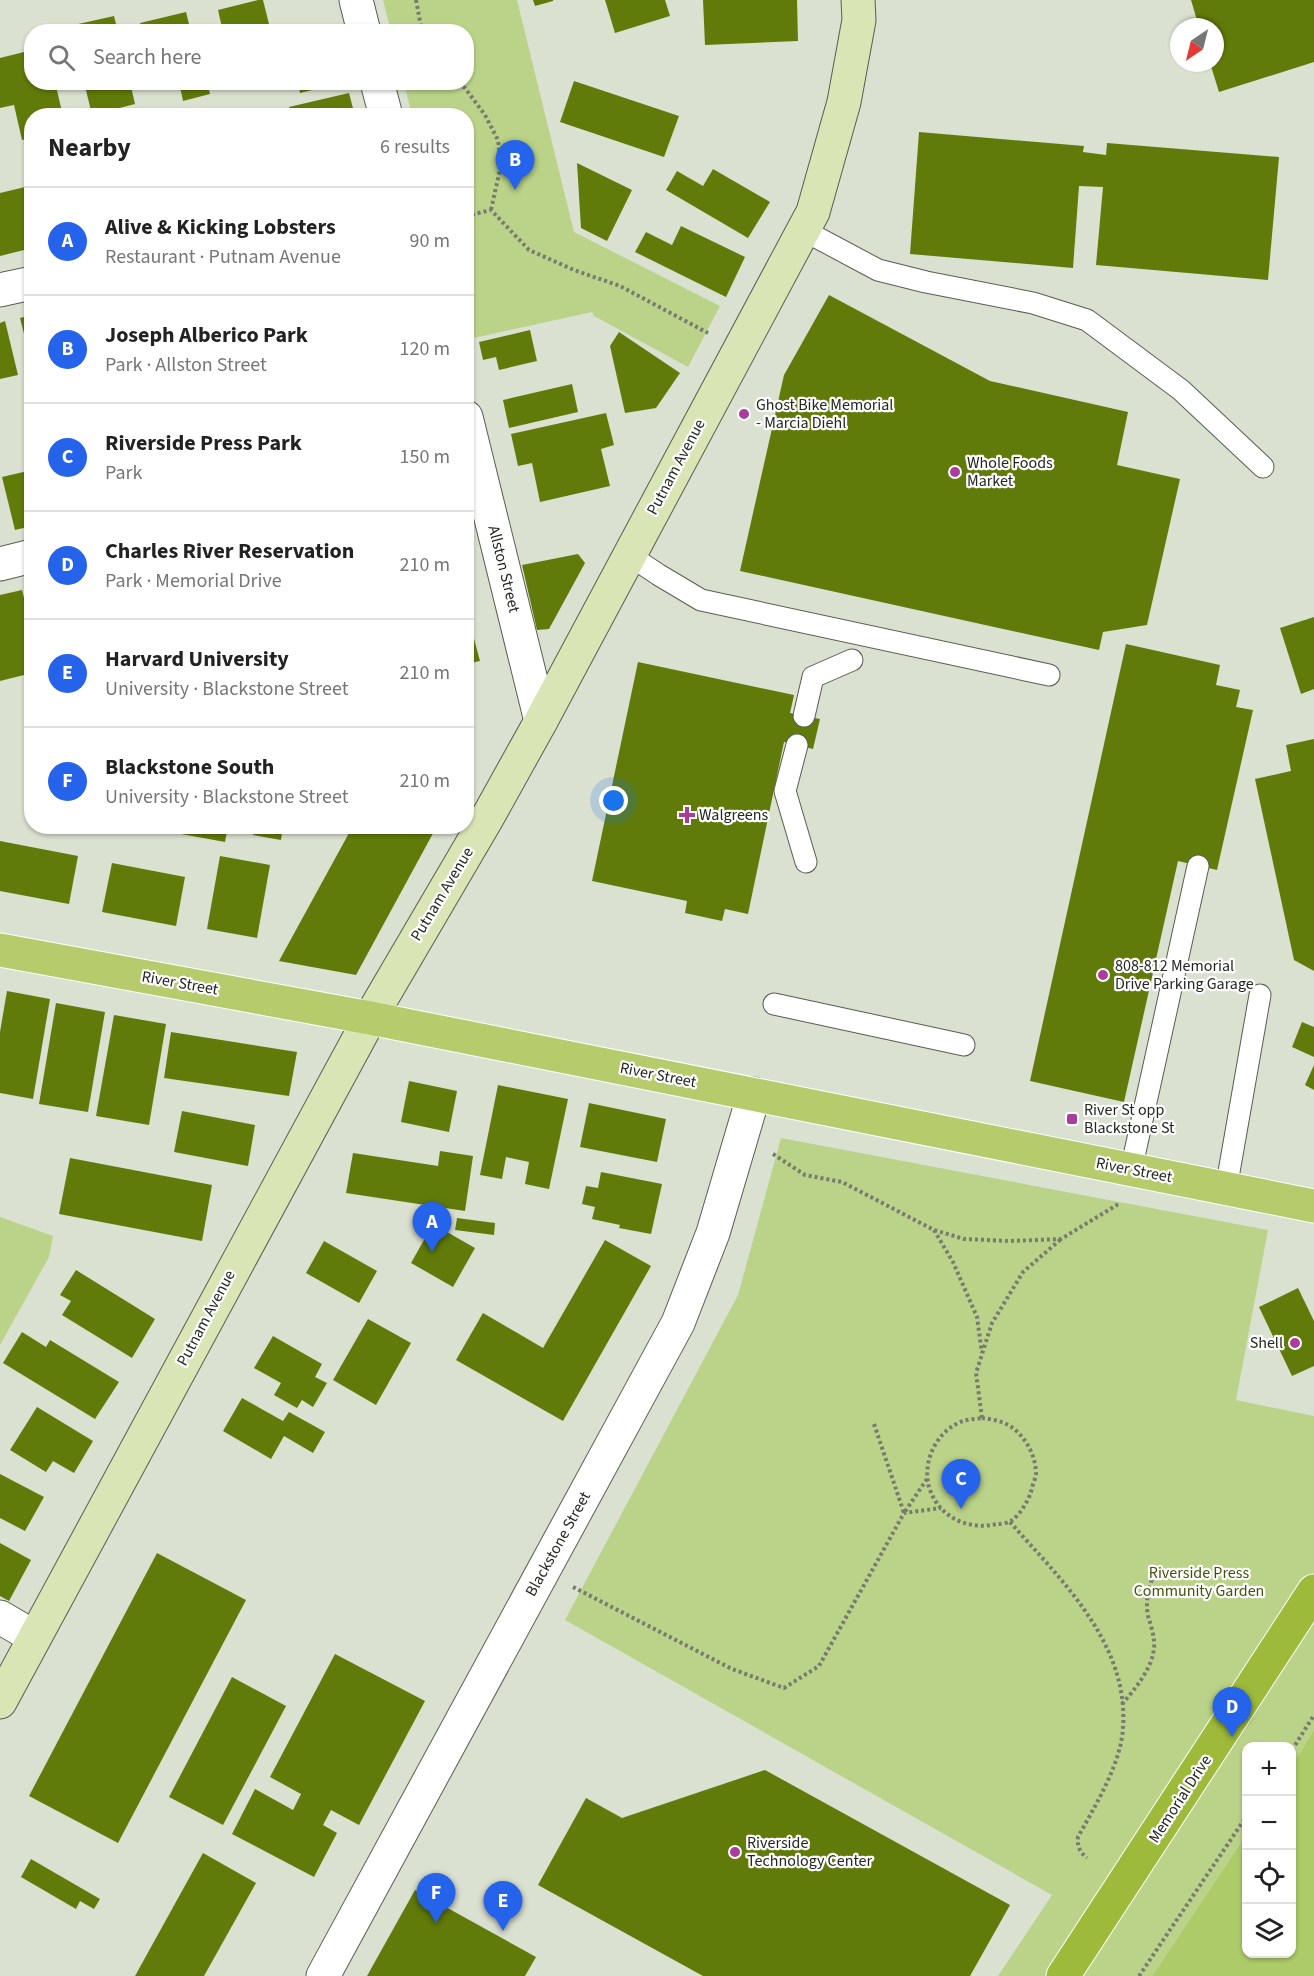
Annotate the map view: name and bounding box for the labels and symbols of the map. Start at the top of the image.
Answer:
north arrow [1170,18,1224,72]
pin: B [496,140,534,190]
place label: Ghost Bike Memorial - Marcia Diehl [756,394,893,434]
marker: Ghost Bike Memorial - Marcia Diehl [737,407,751,421]
street label: Putnam Avenue [641,415,711,519]
place label: Whole Foods Market [967,452,1053,492]
marker: Whole Foods Market [948,465,962,479]
street label: Allston Street [483,523,526,615]
your location [599,786,628,815]
place label: Walgreens [699,804,769,826]
marker: Walgreens [680,808,694,822]
street label: Putnam Avenue [405,843,479,945]
place label: 808-812 Memorial Drive Parking Garage [1115,955,1254,995]
street label: River Street [140,965,221,1001]
marker: 808-812 Memorial Drive Parking Garage [1096,968,1110,982]
street label: River Street [618,1057,699,1093]
place label: River St opp Blackstone St [1084,1099,1175,1139]
marker: River St opp Blackstone St [1065,1112,1079,1126]
street label: River Street [1094,1152,1175,1188]
pin: A [412,1202,452,1252]
street label: Putnam Avenue [171,1266,241,1370]
place label: Shell [1250,1332,1283,1354]
marker: Shell [1288,1336,1302,1350]
pin: C [942,1460,980,1509]
street label: Blackstone Street [520,1487,596,1600]
park label: Riverside Press Community Garden [1134,1562,1264,1602]
pin: D [1212,1688,1252,1737]
street label: Memorial Drive [1143,1751,1217,1847]
place label: Riverside Technology Center [747,1832,873,1872]
marker: Riverside Technology Center [728,1845,742,1859]
pin: F [416,1874,456,1923]
pin: E [484,1882,522,1931]

